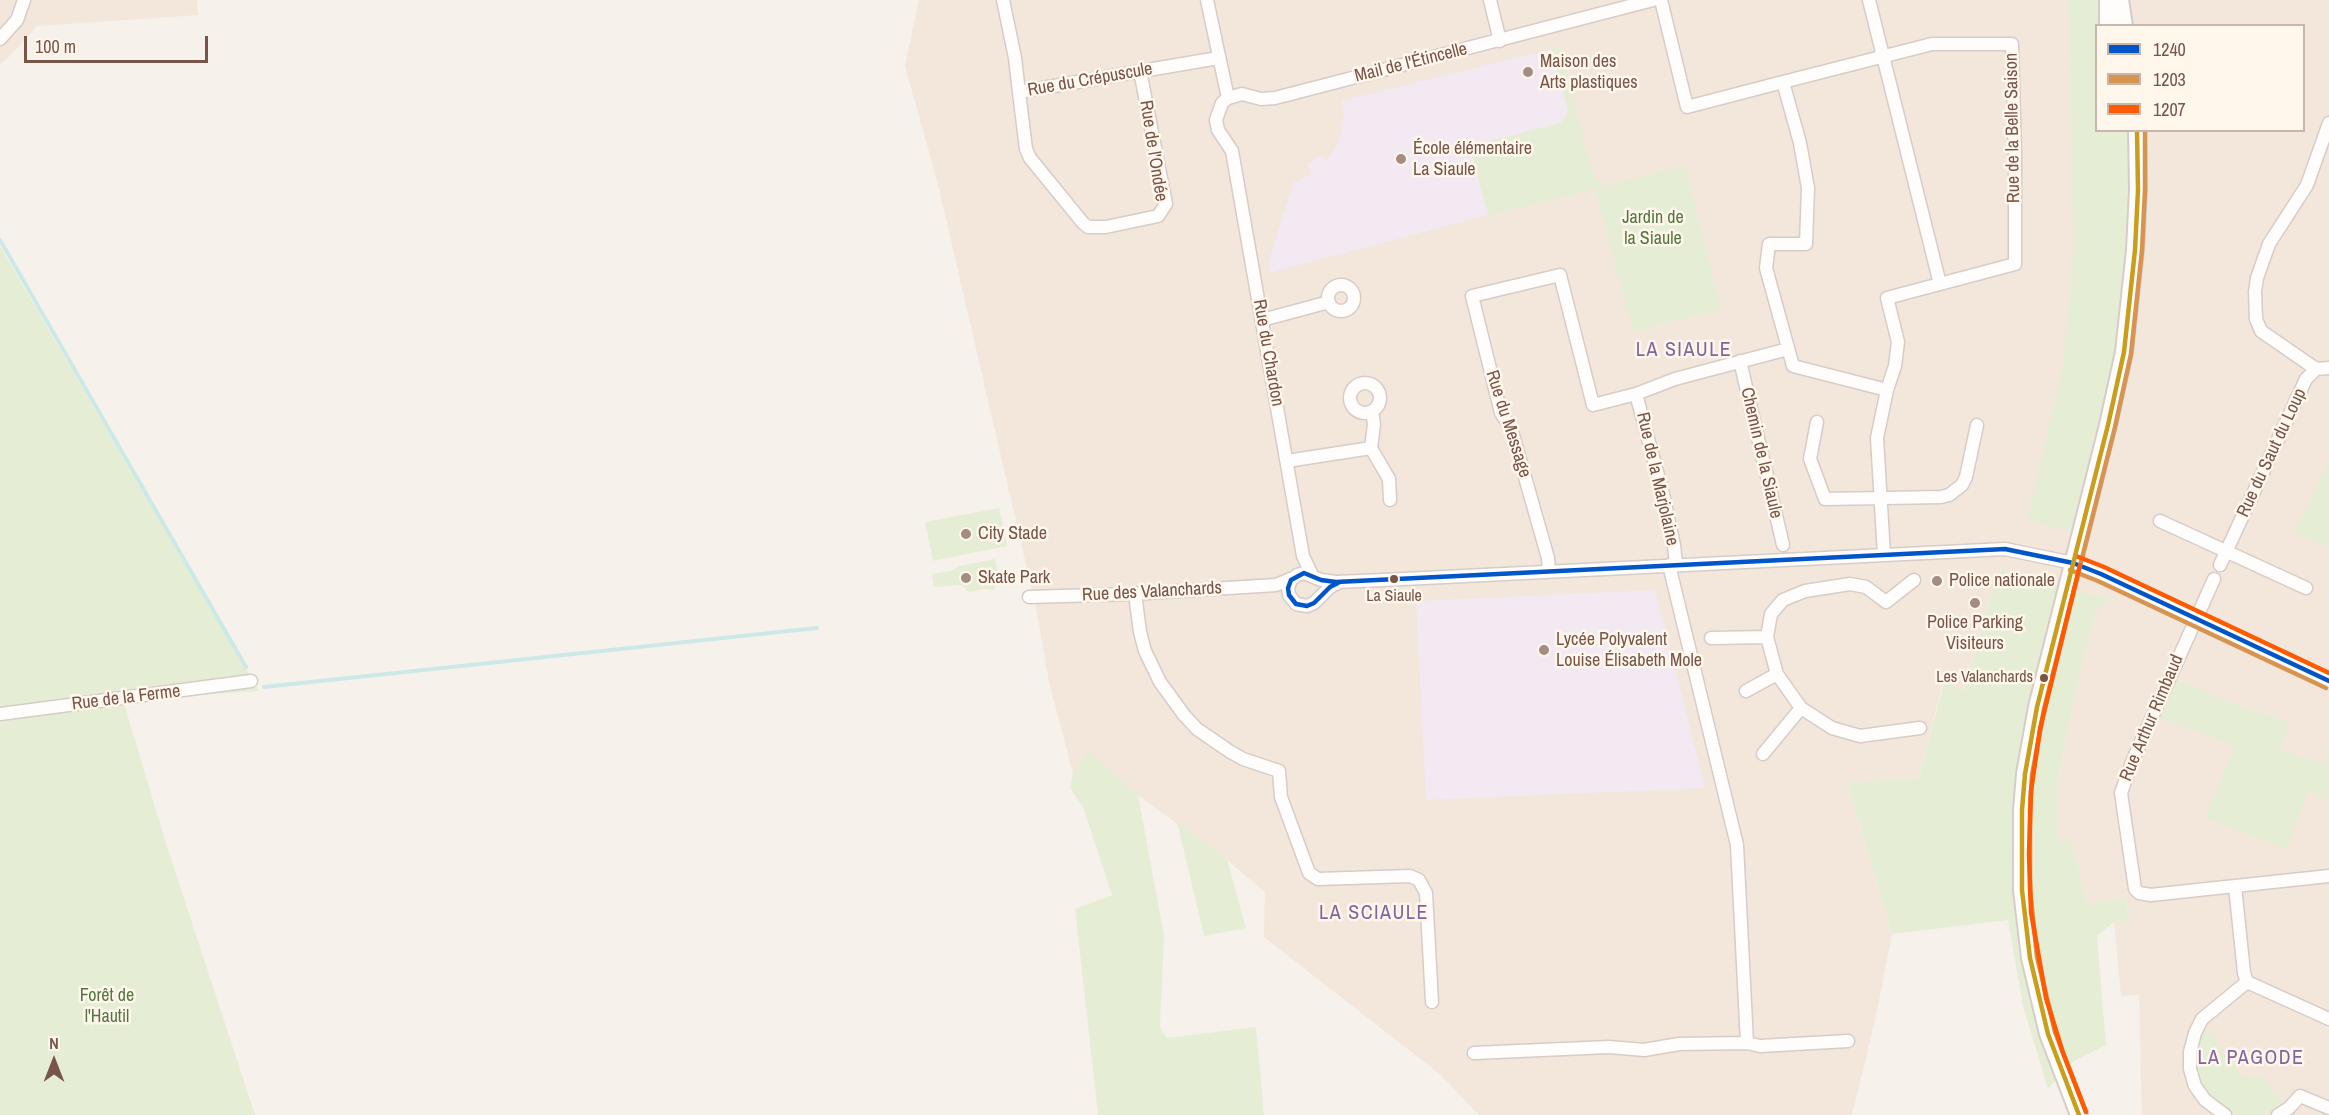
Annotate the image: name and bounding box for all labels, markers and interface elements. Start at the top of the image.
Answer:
scale bar [27,24,212,62]
legend [2095,24,2305,132]
text: 100 m [35,34,76,59]
text: 1240 [2153,37,2186,62]
street label: Mail de l'Étincelle [1352,39,1470,87]
place label: Maison des Arts plastiques [1540,51,1638,94]
street label: Rue de la Belle Saison [2001,53,2025,203]
street label: Rue du Crépuscule [1026,58,1154,102]
marker: Maison des Arts plastiques [1521,65,1535,79]
text: 1203 [2153,67,2186,92]
text: 1207 [2153,97,2186,122]
street label: Rue de l'Ondée [1134,99,1172,203]
place label: École élémentaire La Siaule [1413,138,1532,180]
marker: École élémentaire La Siaule [1394,152,1408,166]
park label: Jardin de la Siaule [1622,207,1684,250]
street label: Rue du Chardon [1248,298,1288,408]
district label: LA SIAULE [1636,339,1732,363]
street label: Rue du Message [1480,368,1536,480]
street label: Chemin de la Siaule [1735,385,1787,521]
street label: Rue du Saut du Loup [2233,385,2311,521]
street label: Rue de la Marjolaine [1631,410,1683,548]
place label: City Stade [978,523,1047,545]
marker: City Stade [959,527,973,541]
place label: Skate Park [978,567,1050,589]
place label: Police nationale [1949,570,2055,592]
marker: Skate Park [959,571,973,585]
marker: La Siaule [1388,573,1400,585]
marker: Police nationale [1930,574,1944,588]
street label: Rue des Valanchards [1082,578,1222,606]
place label: La Siaule [1366,587,1422,607]
marker: Police Parking Visiteurs [1968,596,1982,610]
place label: Police Parking Visiteurs [1927,612,2023,654]
place label: Lycée Polyvalent Louise Élisabeth Mole [1556,629,1702,672]
marker: Lycée Polyvalent Louise Élisabeth Mole [1537,643,1551,657]
street label: Rue Arthur Rimbaud [2116,651,2188,785]
place label: Les Valanchards [1936,668,2033,688]
marker: Les Valanchards [2038,672,2050,684]
street label: Rue de la Ferme [70,681,182,715]
district label: LA SCIAULE [1319,902,1429,926]
park label: Forêt de l'Hautil [80,985,134,1028]
north arrow [24,1031,84,1091]
text: N [49,1032,59,1054]
district label: LA PAGODE [2197,1047,2305,1071]

